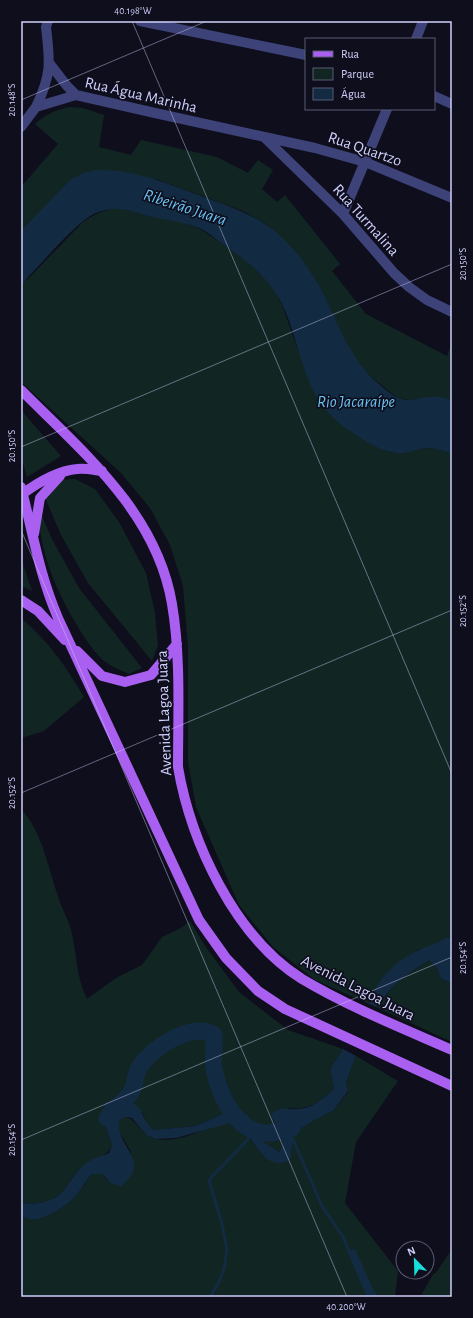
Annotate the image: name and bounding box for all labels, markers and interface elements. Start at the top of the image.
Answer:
text: 40.198°W [114,6,152,16]
legend [305,38,435,110]
text: Rua [341,48,360,60]
text: Parque [341,68,374,80]
street label: Rua Água Marinha [83,72,199,116]
text: 20.148°S [7,83,17,116]
text: Água [341,87,366,100]
street label: Rua Quartzo [326,129,404,170]
street label: Rua Turmalina [330,181,402,259]
water label: Ribeirão Juara [141,186,229,228]
text: 20.150°S [458,247,468,280]
water label: Rio Jacaraípe [317,393,395,411]
text: 20.150°S [7,429,17,462]
text: 20.152°S [458,595,468,627]
street label: Avenida Lagoa Juara [154,650,174,776]
text: 20.152°S [7,777,17,809]
text: 20.154°S [458,942,468,974]
street label: Avenida Lagoa Juara [298,952,418,1024]
text: 20.154°S [7,1124,17,1156]
north arrow [395,1240,435,1280]
text: N [406,1245,417,1258]
text: 40.200°W [326,1302,366,1312]

